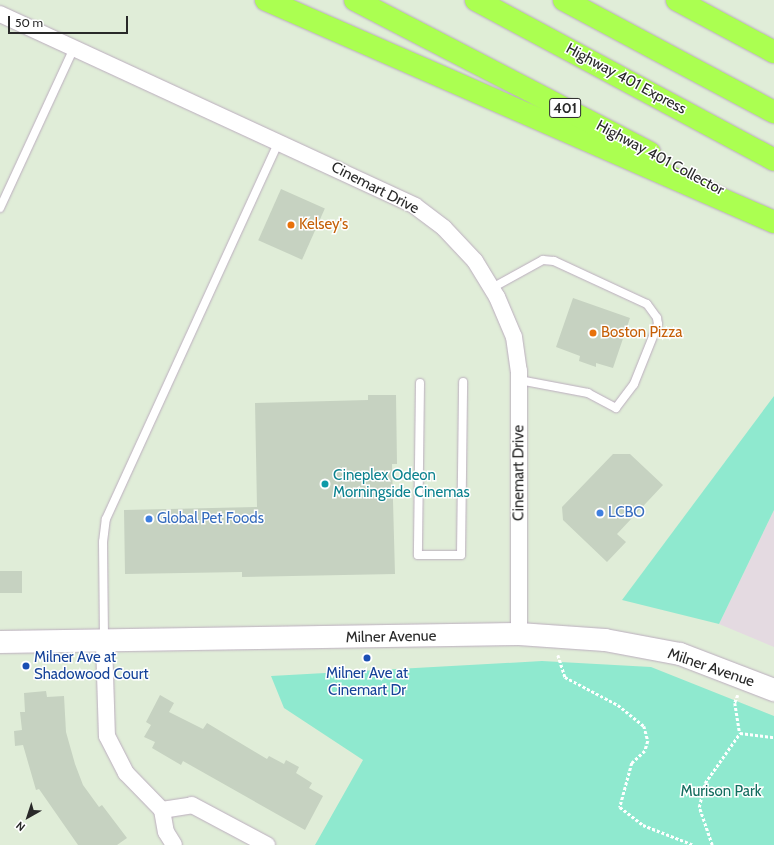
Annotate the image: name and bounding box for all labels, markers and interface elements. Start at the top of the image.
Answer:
scale bar [10,8,130,34]
text: 50 m [15,15,43,30]
street label: Highway 401 Express [563,40,689,118]
road number: 401 [549,96,581,120]
street label: Highway 401 Collector [593,117,727,199]
street label: Cinemart Drive [328,158,422,218]
place label: Kelsey's [299,216,348,234]
marker: Kelsey's [286,220,296,230]
place label: Boston Pizza [601,324,682,342]
marker: Boston Pizza [588,328,598,338]
street label: Cinemart Drive [510,425,528,521]
place label: Cineplex Odeon Morningside Cinemas [333,466,470,501]
marker: Cineplex Odeon Morningside Cinemas [320,479,330,489]
place label: LCBO [608,504,645,522]
marker: LCBO [595,508,605,518]
place label: Global Pet Foods [157,510,264,528]
marker: Global Pet Foods [144,514,154,524]
street label: Milner Avenue [346,627,436,647]
street label: Milner Avenue [665,645,757,691]
place label: Milner Ave at Shadowood Court [34,648,148,683]
marker: Milner Ave at Cinemart Dr [362,653,372,663]
marker: Milner Ave at Shadowood Court [21,661,31,671]
place label: Milner Ave at Cinemart Dr [326,664,408,699]
park label: Murison Park [680,783,762,801]
north arrow [8,797,48,837]
text: N [13,818,28,834]

